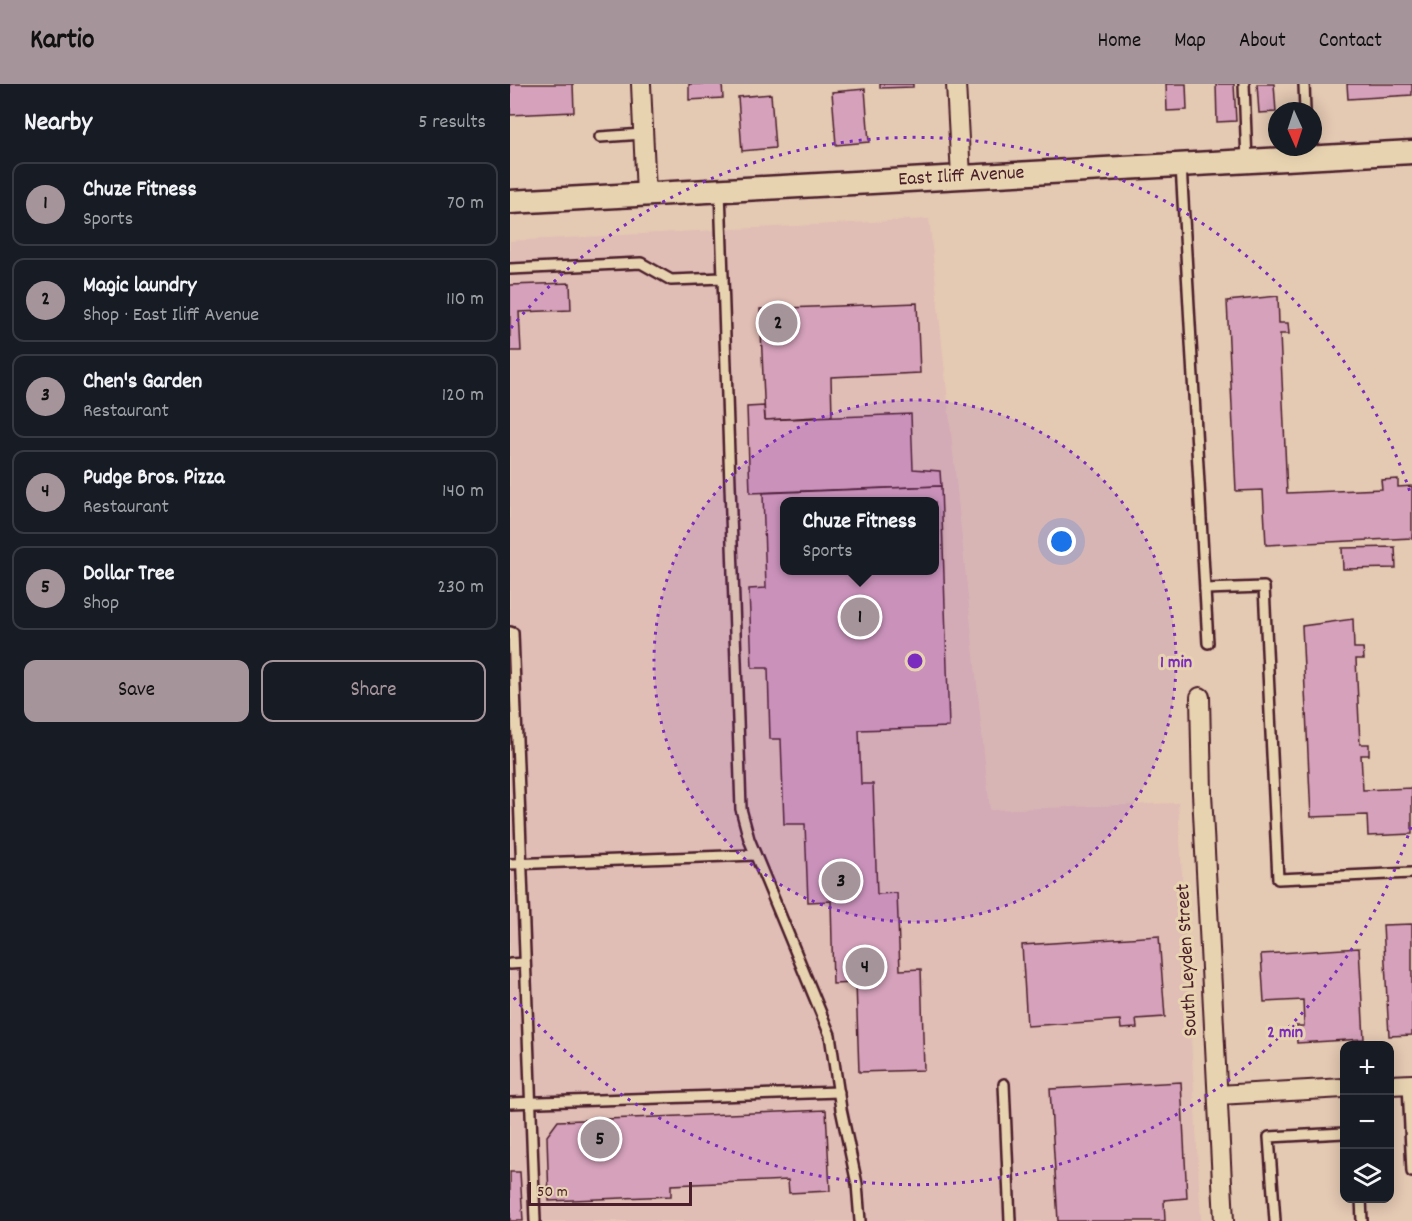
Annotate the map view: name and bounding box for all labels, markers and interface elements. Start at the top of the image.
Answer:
text: Kartio [30,22,94,62]
text: Home [1097,27,1141,57]
text: Map [1174,27,1206,57]
text: About [1239,27,1286,57]
text: Contact [1319,27,1382,57]
north arrow [1268,102,1322,156]
text: Nearby [24,105,92,142]
text: 5 results [418,109,486,137]
street label: East Iliff Avenue [897,159,1025,194]
text: Chuze Fitness [83,175,197,206]
text: 1 [43,190,48,218]
text: 70 m [447,190,484,218]
text: Sports [83,206,133,234]
text: Magic laundry [83,271,196,302]
text: 2 [41,286,50,314]
text: 110 m [446,286,484,314]
pin: 2 [758,300,798,346]
text: Shop · East Iliff Avenue [83,302,259,330]
text: Chen's Garden [83,367,202,398]
text: 3 [41,382,50,410]
text: 120 m [442,382,484,410]
text: Restaurant [83,398,169,426]
text: Pudge Bros. Pizza [83,463,225,494]
text: 4 [41,478,50,506]
text: 140 m [442,478,484,506]
text: Restaurant [83,494,169,522]
popup [780,497,939,575]
text: Chuze Fitness [803,507,916,538]
your location [1047,527,1076,556]
text: Sports [803,538,853,566]
text: Dollar Tree [83,559,174,590]
text: 5 [41,574,50,602]
text: 230 m [437,574,484,602]
text: Shop [83,590,119,618]
pin: 1 [840,594,880,640]
centre of rings [905,651,925,671]
text: 1 min [1160,651,1192,676]
button: Save [24,660,249,722]
button: Share [261,660,486,722]
pin: 3 [822,858,860,904]
street label: South Leyden Street [1170,883,1206,1037]
pin: 4 [846,944,884,990]
text: 2 min [1267,1021,1303,1046]
map controls [1340,1041,1394,1203]
button: + [1340,1041,1394,1095]
button: − [1340,1095,1394,1149]
pin: 5 [580,1116,620,1162]
button: layers [1340,1149,1394,1203]
scale bar [528,1179,692,1206]
text: 50 m [537,1181,568,1204]

